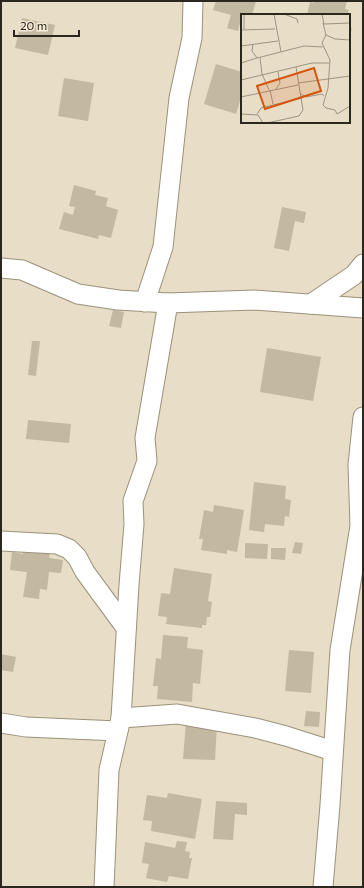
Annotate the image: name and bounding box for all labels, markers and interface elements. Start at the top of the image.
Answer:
scale bar [14,12,79,38]
inset map [241,14,350,123]
text: 20 m [20,18,47,32]

